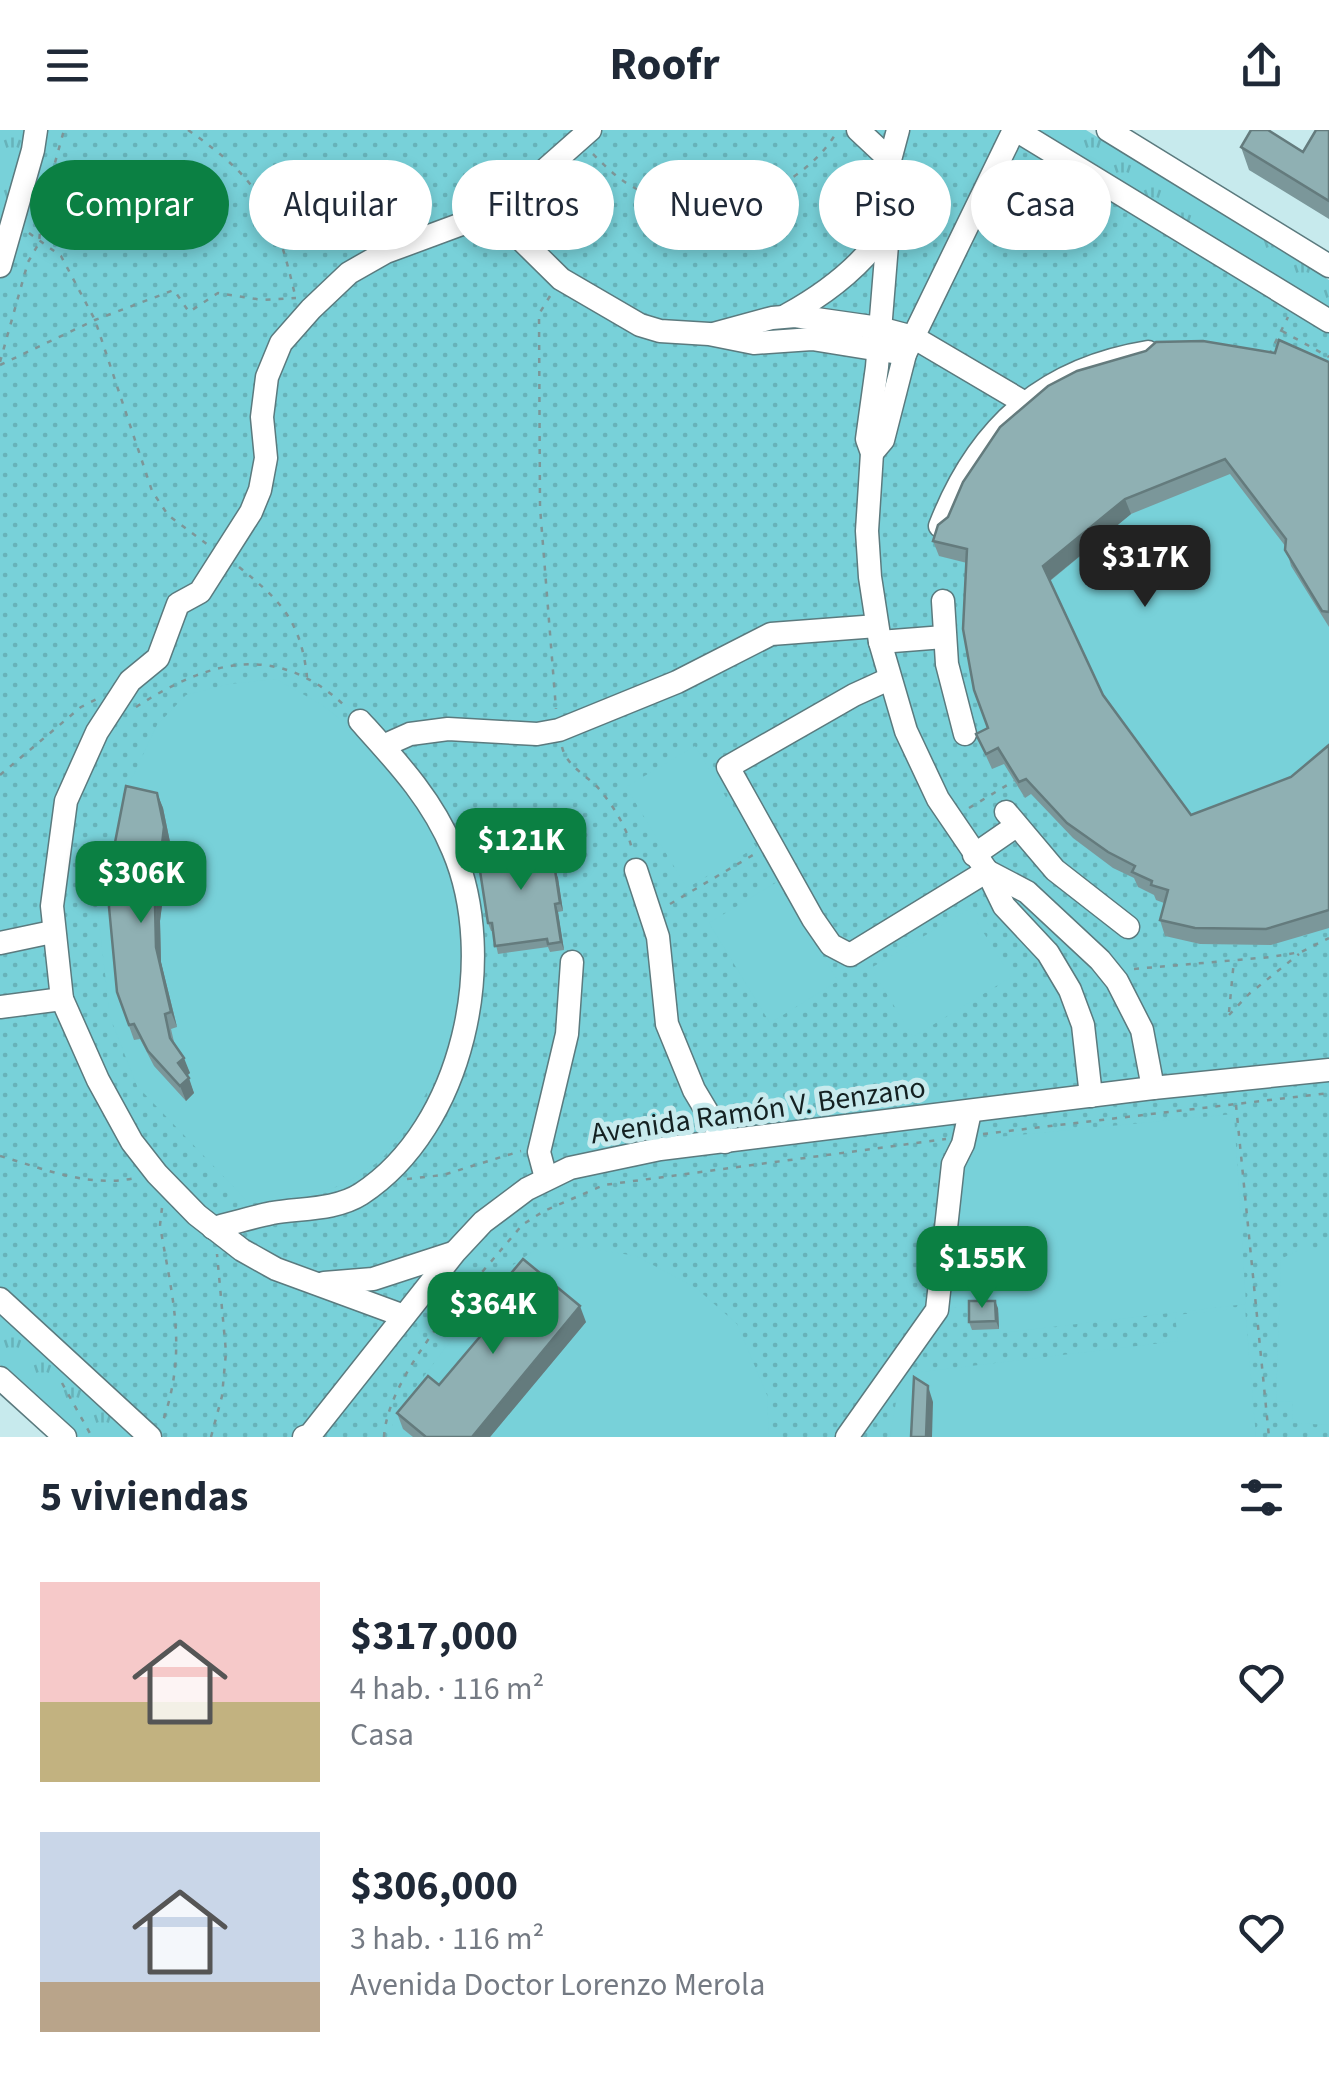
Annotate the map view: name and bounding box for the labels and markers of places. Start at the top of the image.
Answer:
pin: $317K [1075,525,1215,610]
pin: $121K [451,808,591,893]
pin: $306K [71,841,211,926]
pin: $155K [912,1226,1052,1311]
pin: $364K [423,1272,563,1357]

